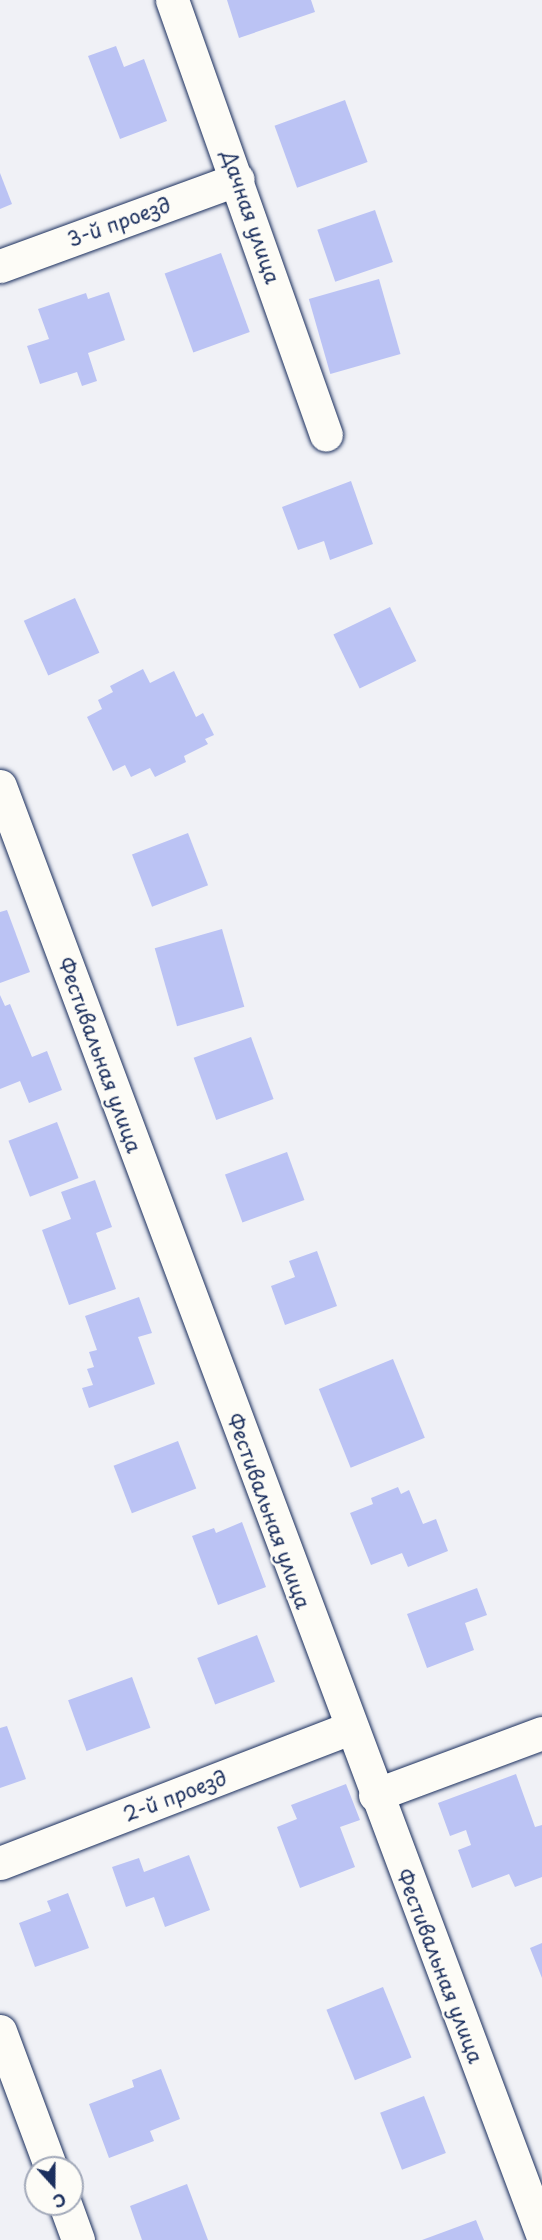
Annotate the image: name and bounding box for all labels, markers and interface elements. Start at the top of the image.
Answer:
street label: Дачная улица [217,147,285,287]
street label: 3-й проезд [64,192,174,252]
street label: Фестивальная улица [53,954,147,1156]
street label: Фестивальная улица [222,1410,316,1612]
street label: 2-й проезд [120,1765,230,1827]
street label: Фестивальная улица [392,1865,488,2067]
north arrow [24,2156,84,2216]
text: С [50,2188,70,2214]

